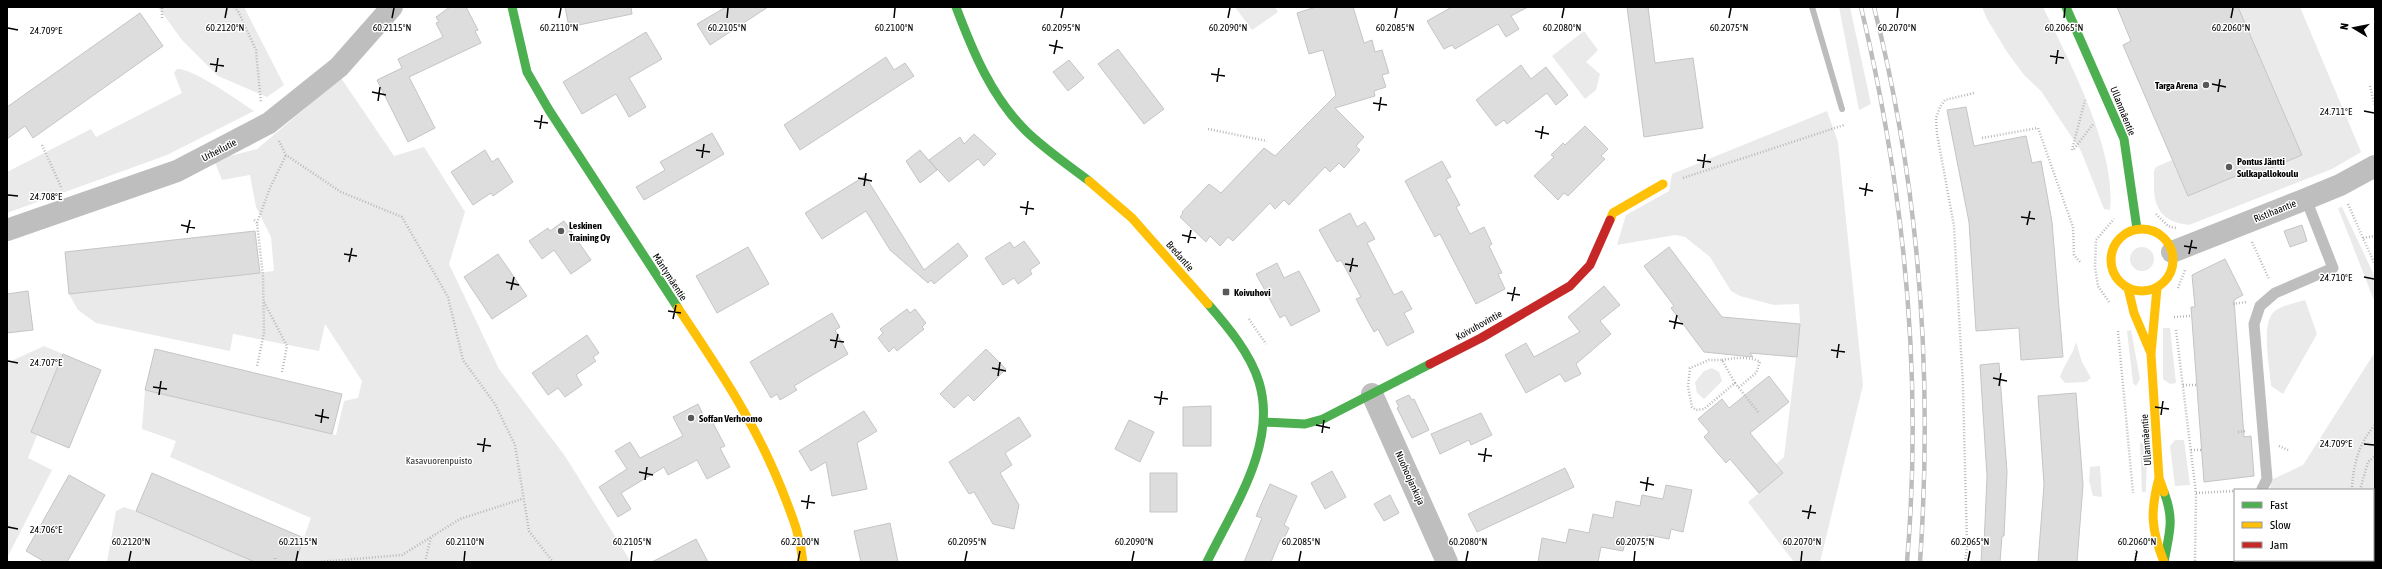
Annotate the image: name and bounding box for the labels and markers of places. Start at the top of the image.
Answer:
place label: Targa Arena [2155,80,2198,91]
marker: Targa Arena [2201,80,2211,90]
place label: Pontus Jäntti Sulkapallokoulu [2237,156,2298,179]
marker: Pontus Jäntti Sulkapallokoulu [2224,162,2234,172]
place label: Leskinen Training Oy [569,220,611,243]
marker: Leskinen Training Oy [556,226,566,236]
marker: Koivuhovi [1221,287,1231,297]
place label: Koivuhovi [1234,287,1271,298]
marker: Soffan Verhoomo [686,413,696,423]
place label: Soffan Verhoomo [699,413,763,424]

